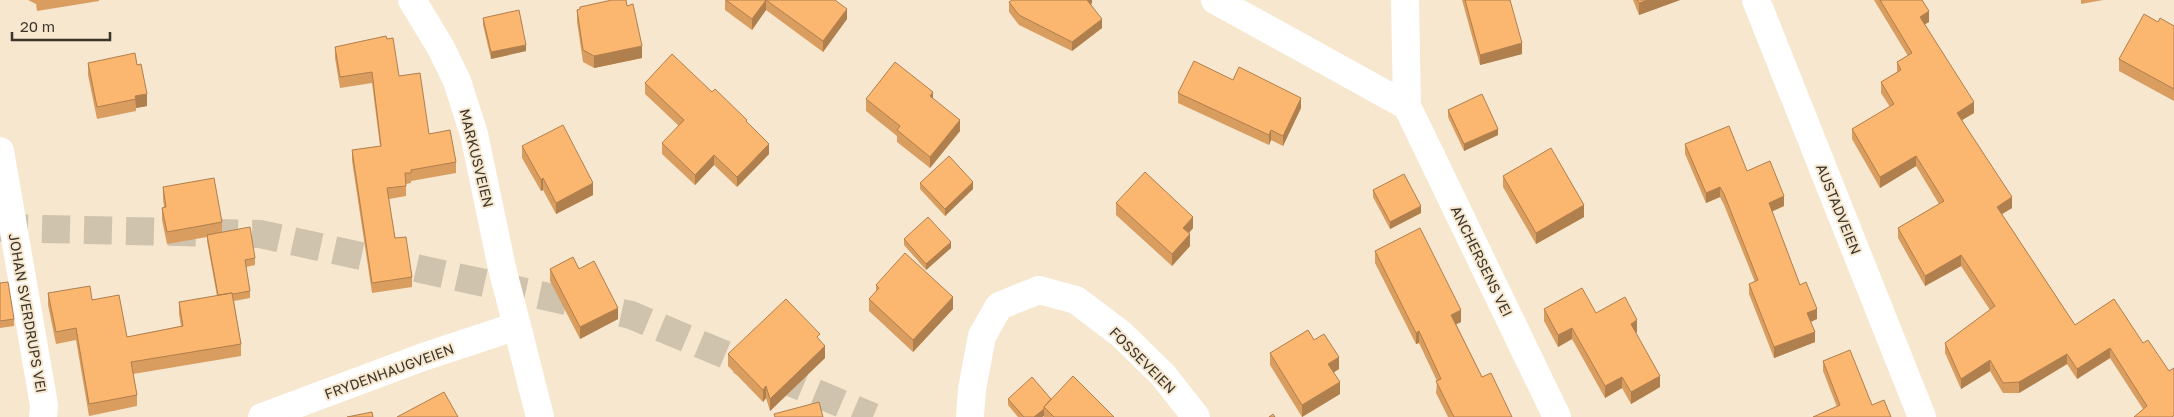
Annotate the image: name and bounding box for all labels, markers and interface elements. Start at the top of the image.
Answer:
scale bar [12,10,110,42]
text: 20 m [20,17,55,35]
street label: MARKUSVEIEN [457,107,497,209]
street label: AUSTADVEIEN [1813,161,1865,257]
street label: ANCHERSENS VEI [1448,203,1516,319]
street label: JOHAN SVERDRUPS VEI [6,232,50,394]
street label: FOSSEVEIEN [1106,323,1180,397]
street label: FRYDENHAUGVEIEN [322,340,456,402]

